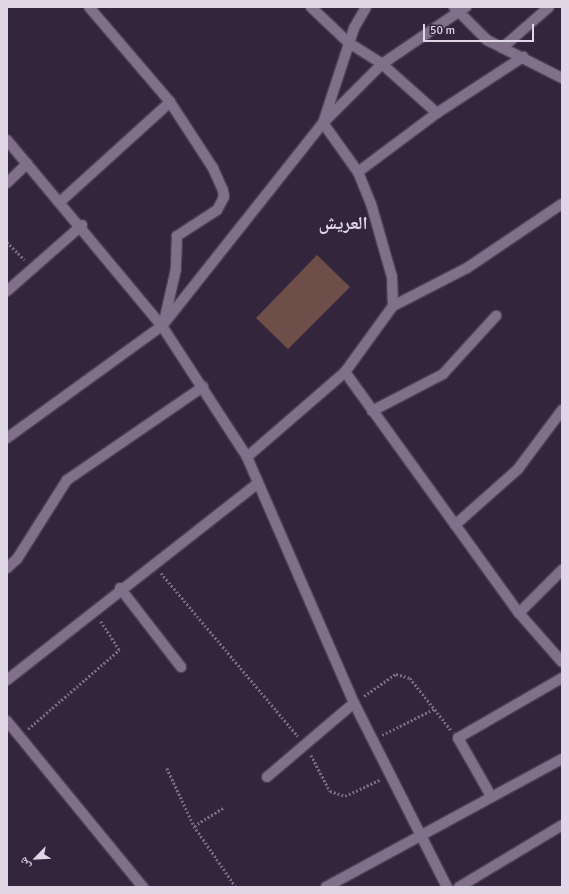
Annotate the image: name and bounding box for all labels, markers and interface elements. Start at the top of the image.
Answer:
scale bar [425,16,536,42]
text: 50 m [430,23,455,38]
district label: العريش [318,212,368,234]
north arrow [16,838,56,878]
text: ش [16,855,33,871]

